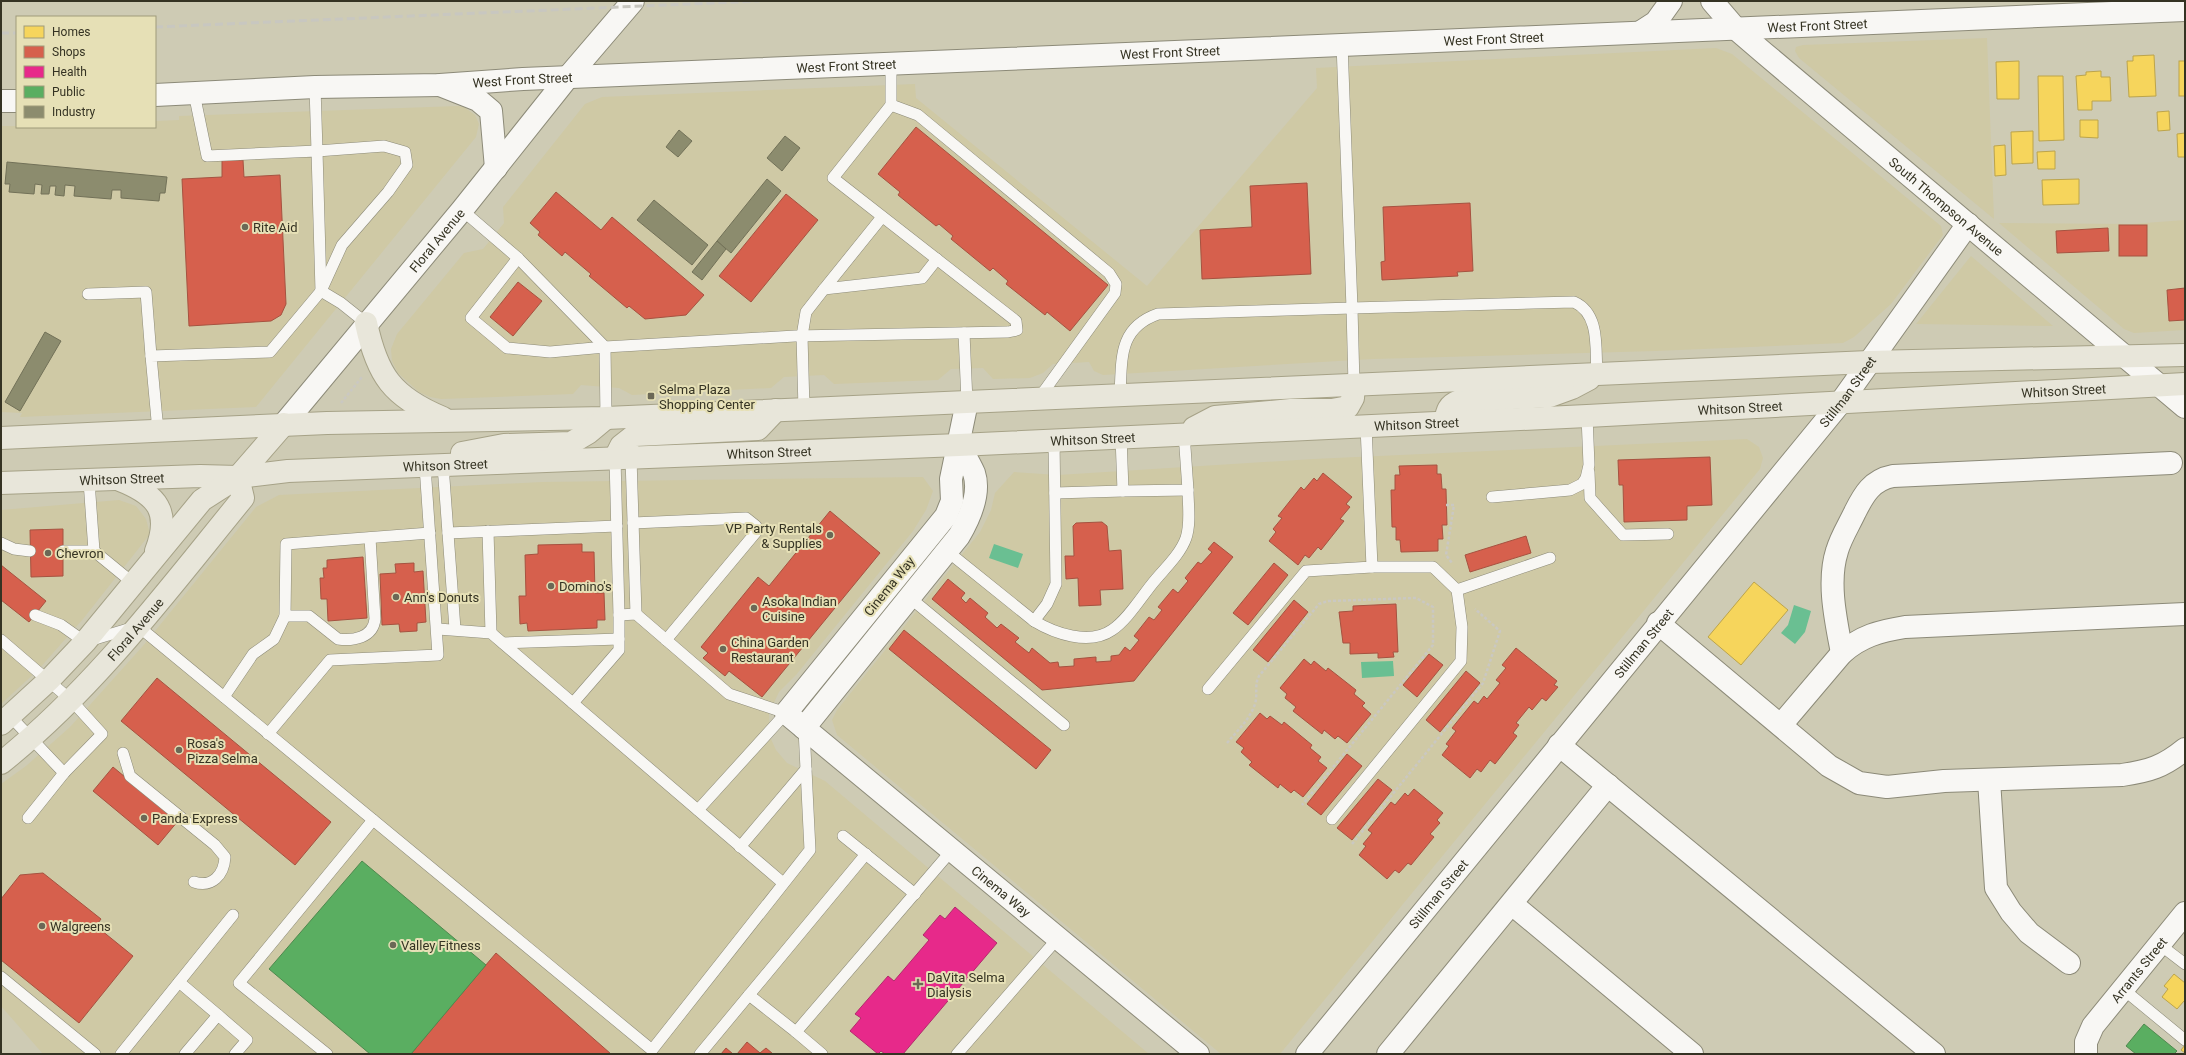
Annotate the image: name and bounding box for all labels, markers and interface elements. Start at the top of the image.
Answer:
legend [16,16,156,128]
street label: West Front Street [1767,16,1868,35]
text: Homes [52,25,90,39]
street label: West Front Street [1443,30,1544,49]
street label: West Front Street [1120,43,1220,62]
text: Shops [52,45,86,59]
street label: West Front Street [796,57,897,76]
text: Health [52,65,87,79]
street label: West Front Street [472,70,573,91]
text: Public [52,85,85,99]
text: Industry [52,105,96,119]
street label: South Thompson Avenue [1886,154,2006,259]
street label: Floral Avenue [407,206,468,275]
place label: Rite Aid [253,220,298,235]
marker: Rite Aid [240,222,250,232]
street label: Stillman Street [1816,353,1879,430]
street label: Whitson Street [2021,381,2107,401]
place label: Selma Plaza Shopping Center [659,382,755,412]
marker: Selma Plaza Shopping Center [646,391,656,401]
street label: Whitson Street [1697,399,1783,418]
street label: Whitson Street [1374,415,1459,434]
street label: Whitson Street [1050,430,1136,449]
street label: Whitson Street [726,444,812,462]
street label: Whitson Street [403,456,488,475]
street label: Whitson Street [79,470,165,488]
place label: VP Party Rentals & Supplies [725,521,822,551]
marker: VP Party Rentals & Supplies [825,530,835,540]
place label: Chevron [56,546,104,561]
marker: Chevron [43,548,53,558]
street label: Cinema Way [861,554,918,619]
place label: Domino's [559,579,612,594]
marker: Domino's [546,581,556,591]
place label: Ann's Donuts [404,590,479,605]
marker: Ann's Donuts [391,592,401,602]
place label: Asoka Indian Cuisine [762,594,837,624]
street label: Floral Avenue [105,595,167,664]
marker: Asoka Indian Cuisine [749,603,759,613]
street label: Stillman Street [1611,606,1676,681]
place label: China Garden Restaurant [731,635,809,665]
marker: China Garden Restaurant [718,644,728,654]
place label: Rosa's Pizza Selma [187,736,258,766]
marker: Rosa's Pizza Selma [174,745,184,755]
place label: Panda Express [152,811,238,826]
marker: Panda Express [139,813,149,823]
street label: Stillman Street [1406,857,1471,932]
street label: Cinema Way [968,863,1033,920]
place label: Walgreens [50,919,111,934]
marker: Walgreens [37,921,47,931]
street label: Arrants Street [2108,934,2170,1006]
place label: Valley Fitness [401,938,481,953]
marker: Valley Fitness [388,940,398,950]
place label: DaVita Selma Dialysis [927,970,1005,1000]
marker: DaVita Selma Dialysis [912,978,924,990]

